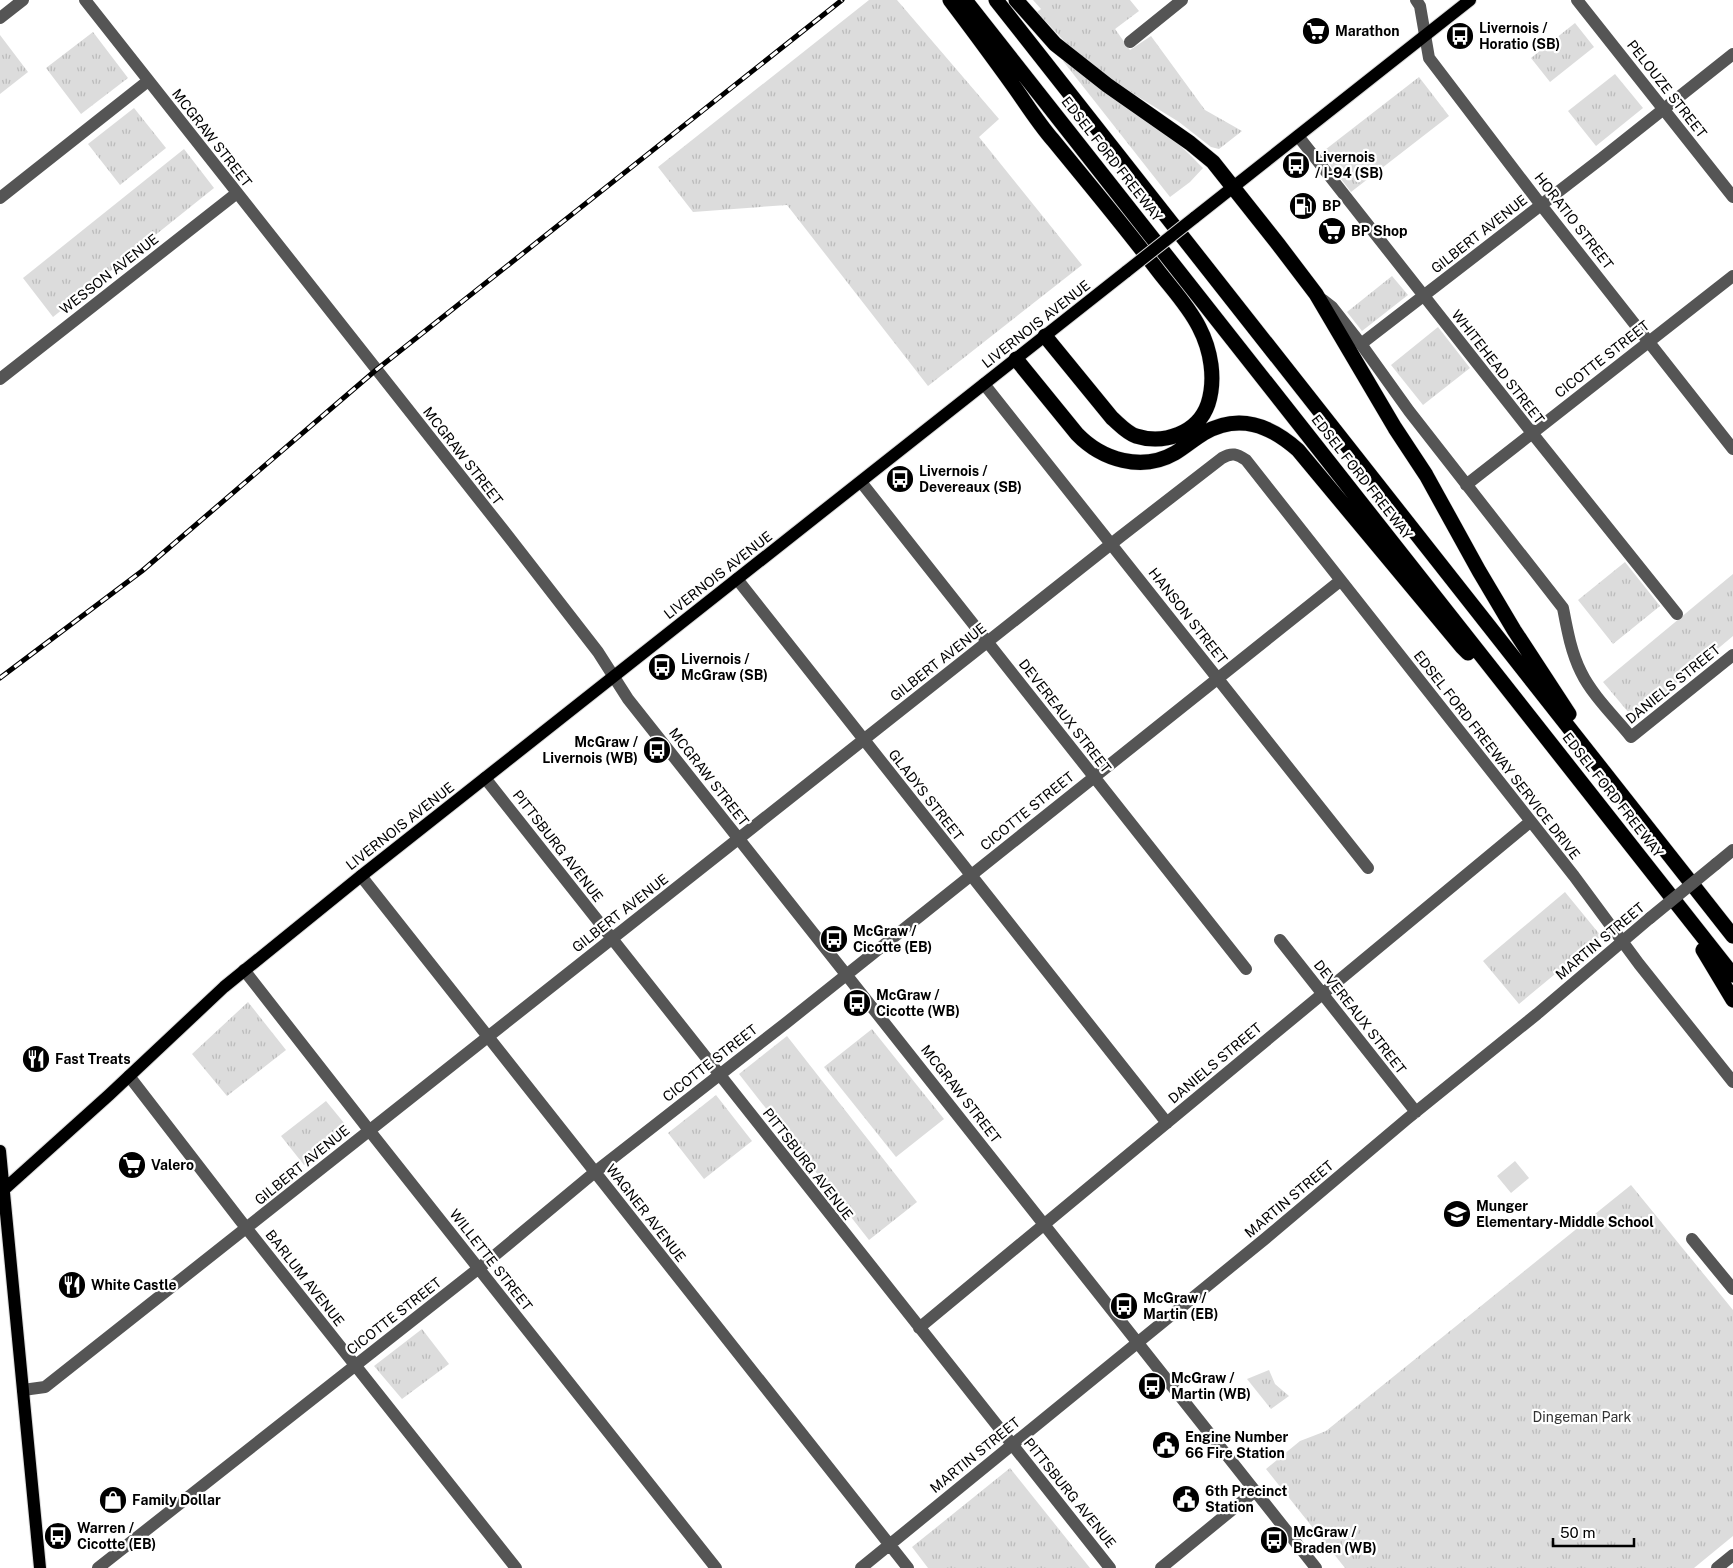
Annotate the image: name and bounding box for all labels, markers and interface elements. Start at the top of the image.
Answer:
supermarket icon: Marathon [1301,16,1331,46]
place label: Livernois / Horatio (SB) [1479,20,1560,52]
bus stop icon: Livernois / Horatio (SB) [1445,21,1475,51]
place label: Marathon [1335,23,1400,39]
street label: PELOUZE STREET [1624,37,1710,141]
street label: MCGRAW STREET [169,86,255,190]
street label: EDSEL FORD FREEWAY [1058,94,1166,225]
place label: Livernois / I-94 (SB) [1315,149,1383,181]
bus stop icon: Livernois / I-94 (SB) [1281,150,1311,180]
street label: HORATIO STREET [1531,170,1617,272]
fuel station icon: BP [1288,191,1318,221]
street label: GILBERT AVENUE [1428,192,1530,276]
place label: BP [1322,198,1341,214]
supermarket icon: BP Shop [1317,216,1347,246]
place label: BP Shop [1351,223,1408,239]
street label: WESSON AVENUE [57,231,161,317]
street label: LIVERNOIS AVENUE [979,277,1093,371]
street label: WHITEHEAD STREET [1448,307,1548,427]
street label: CICOTTE STREET [1551,317,1653,401]
street label: MCGRAW STREET [420,404,506,508]
street label: EDSEL FORD FREEWAY [1308,412,1416,543]
place label: Livernois / Devereaux (SB) [919,463,1022,495]
bus stop icon: Livernois / Devereaux (SB) [885,464,915,494]
street label: LIVERNOIS AVENUE [661,528,775,622]
street label: HANSON STREET [1145,565,1231,667]
street label: GILBERT AVENUE [887,620,989,704]
street label: DANIELS STREET [1623,641,1723,727]
street label: EDSEL FORD FREEWAY SERVICE DRIVE [1411,647,1583,863]
place label: Livernois / McGraw (SB) [681,651,768,683]
bus stop icon: Livernois / McGraw (SB) [647,652,677,682]
street label: DEVEREAUX STREET [1016,656,1114,776]
street label: MCGRAW STREET [666,725,752,829]
street label: EDSEL FORD FREEWAY [1559,730,1667,861]
place label: McGraw / Livernois (WB) [542,734,639,766]
bus stop icon: McGraw / Livernois (WB) [642,735,672,765]
street label: GLADYS STREET [885,746,967,844]
street label: CICOTTE STREET [977,768,1077,854]
street label: LIVERNOIS AVENUE [343,779,457,873]
street label: PITTSBURG AVENUE [510,787,606,905]
street label: GILBERT AVENUE [569,871,671,955]
street label: MARTIN STREET [1552,899,1648,983]
place label: McGraw / Cicotte (EB) [853,923,932,955]
bus stop icon: McGraw / Cicotte (EB) [819,924,849,954]
street label: DEVEREAUX STREET [1311,957,1409,1077]
place label: McGraw / Cicotte (WB) [876,987,960,1019]
bus stop icon: McGraw / Cicotte (WB) [842,988,872,1018]
street label: DANIELS STREET [1165,1019,1265,1107]
street label: CICOTTE STREET [659,1021,761,1105]
street label: MCGRAW STREET [918,1042,1004,1146]
restaurant icon: Fast Treats [21,1044,51,1074]
place label: Fast Treats [55,1051,131,1067]
street label: PITTSBURG AVENUE [760,1105,856,1223]
street label: GILBERT AVENUE [251,1122,353,1208]
supermarket icon: Valero [117,1150,147,1180]
place label: Valero [151,1157,194,1173]
street label: MARTIN STREET [1241,1157,1337,1241]
street label: WAGNER AVENUE [603,1161,689,1265]
place label: Munger Elementary-Middle School [1476,1198,1654,1230]
school or university icon: Munger Elementary-Middle School [1442,1199,1472,1229]
street label: WILLETTE STREET [446,1206,536,1314]
street label: BARLUM AVENUE [262,1227,348,1329]
restaurant icon: White Castle [57,1270,87,1300]
street label: CICOTTE STREET [343,1274,445,1358]
place label: White Castle [91,1277,177,1293]
place label: McGraw / Martin (EB) [1143,1290,1218,1322]
bus stop icon: McGraw / Martin (EB) [1109,1291,1139,1321]
place label: McGraw / Martin (WB) [1171,1370,1251,1402]
bus stop icon: McGraw / Martin (WB) [1137,1371,1167,1401]
park label: Dingeman Park [1533,1409,1632,1425]
street label: MARTIN STREET [927,1414,1023,1496]
place label: Engine Number 66 Fire Station [1185,1429,1289,1461]
public building icon: Engine Number 66 Fire Station [1151,1430,1181,1460]
street label: PITTSBURG AVENUE [1021,1435,1119,1551]
place label: 6th Precinct Station [1205,1483,1288,1515]
public building icon: 6th Precinct Station [1171,1484,1201,1514]
shop icon: Family Dollar [98,1485,128,1515]
place label: Family Dollar [132,1492,221,1508]
scale bar [1553,1516,1634,1548]
place label: Warren / Cicotte (EB) [77,1520,156,1552]
bus stop icon: Warren / Cicotte (EB) [43,1521,73,1551]
place label: McGraw / Braden (WB) [1293,1524,1377,1556]
text: 50 m [1560,1524,1595,1541]
bus stop icon: McGraw / Braden (WB) [1259,1525,1289,1555]

